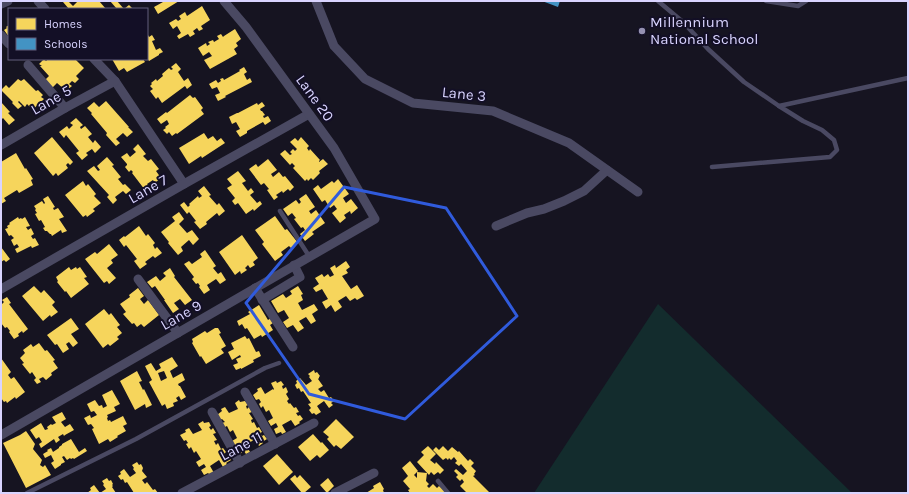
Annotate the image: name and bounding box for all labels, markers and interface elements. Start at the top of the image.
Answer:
legend [8,8,148,60]
place label: Millennium National School [650,13,758,48]
text: Homes [44,17,82,31]
marker: Millennium National School [637,26,647,36]
text: Schools [44,37,87,51]
street label: Lane 20 [292,71,338,125]
street label: Lane 5 [27,81,75,119]
street label: Lane 3 [441,83,487,105]
street label: Lane 7 [125,171,171,207]
street label: Lane 9 [157,296,205,334]
street label: Lane 11 [217,427,265,465]

